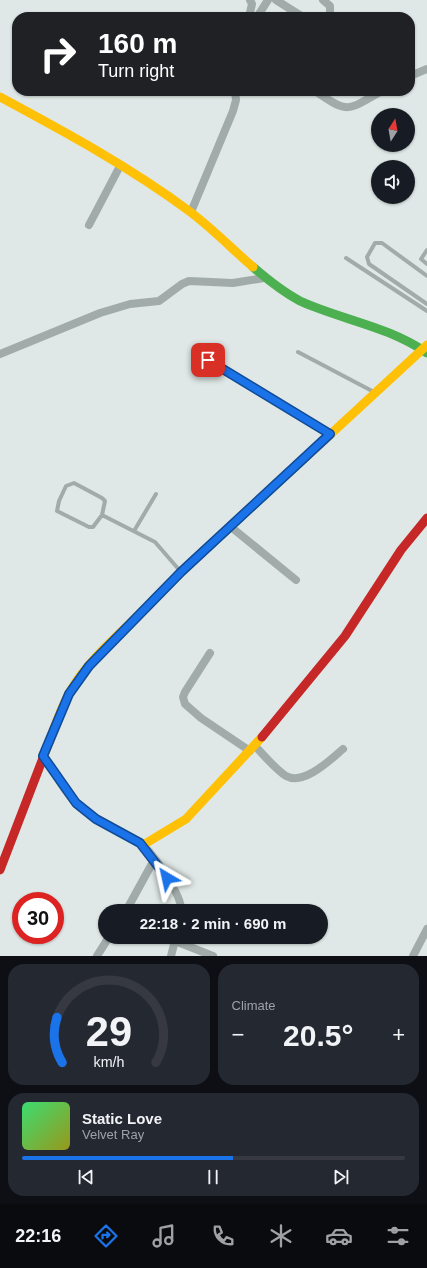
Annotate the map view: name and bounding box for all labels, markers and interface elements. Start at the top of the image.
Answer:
icon: right [32,28,84,80]
text: 160 m [98,28,177,59]
text: Turn right [98,61,174,81]
north arrow [371,108,415,152]
map controls [371,108,415,204]
button: sound [371,160,415,204]
pin [191,343,225,377]
icon: arrive [197,349,219,371]
position arrow [146,857,188,899]
speed limit sign: 30 [12,892,64,944]
text: 22:18 · 2 min · 690 m [140,915,286,932]
text: Climate [232,998,276,1013]
text: 29 [86,1007,132,1054]
text: 20.5° [283,1019,353,1052]
text: − [232,1022,244,1047]
text: + [392,1022,405,1047]
text: km/h [93,1053,124,1069]
text: Static Love [82,1110,162,1127]
text: Velvet Ray [82,1127,144,1142]
icon: previous [75,1166,97,1188]
icon: pause [202,1166,224,1188]
icon: next [330,1166,352,1188]
icon: directions [92,1222,120,1250]
icon: music [150,1222,178,1250]
icon: phone [209,1222,237,1250]
icon: climate [267,1222,295,1250]
icon: car [325,1222,353,1250]
icon: filters [384,1222,412,1250]
text: 22:16 [15,1226,61,1246]

